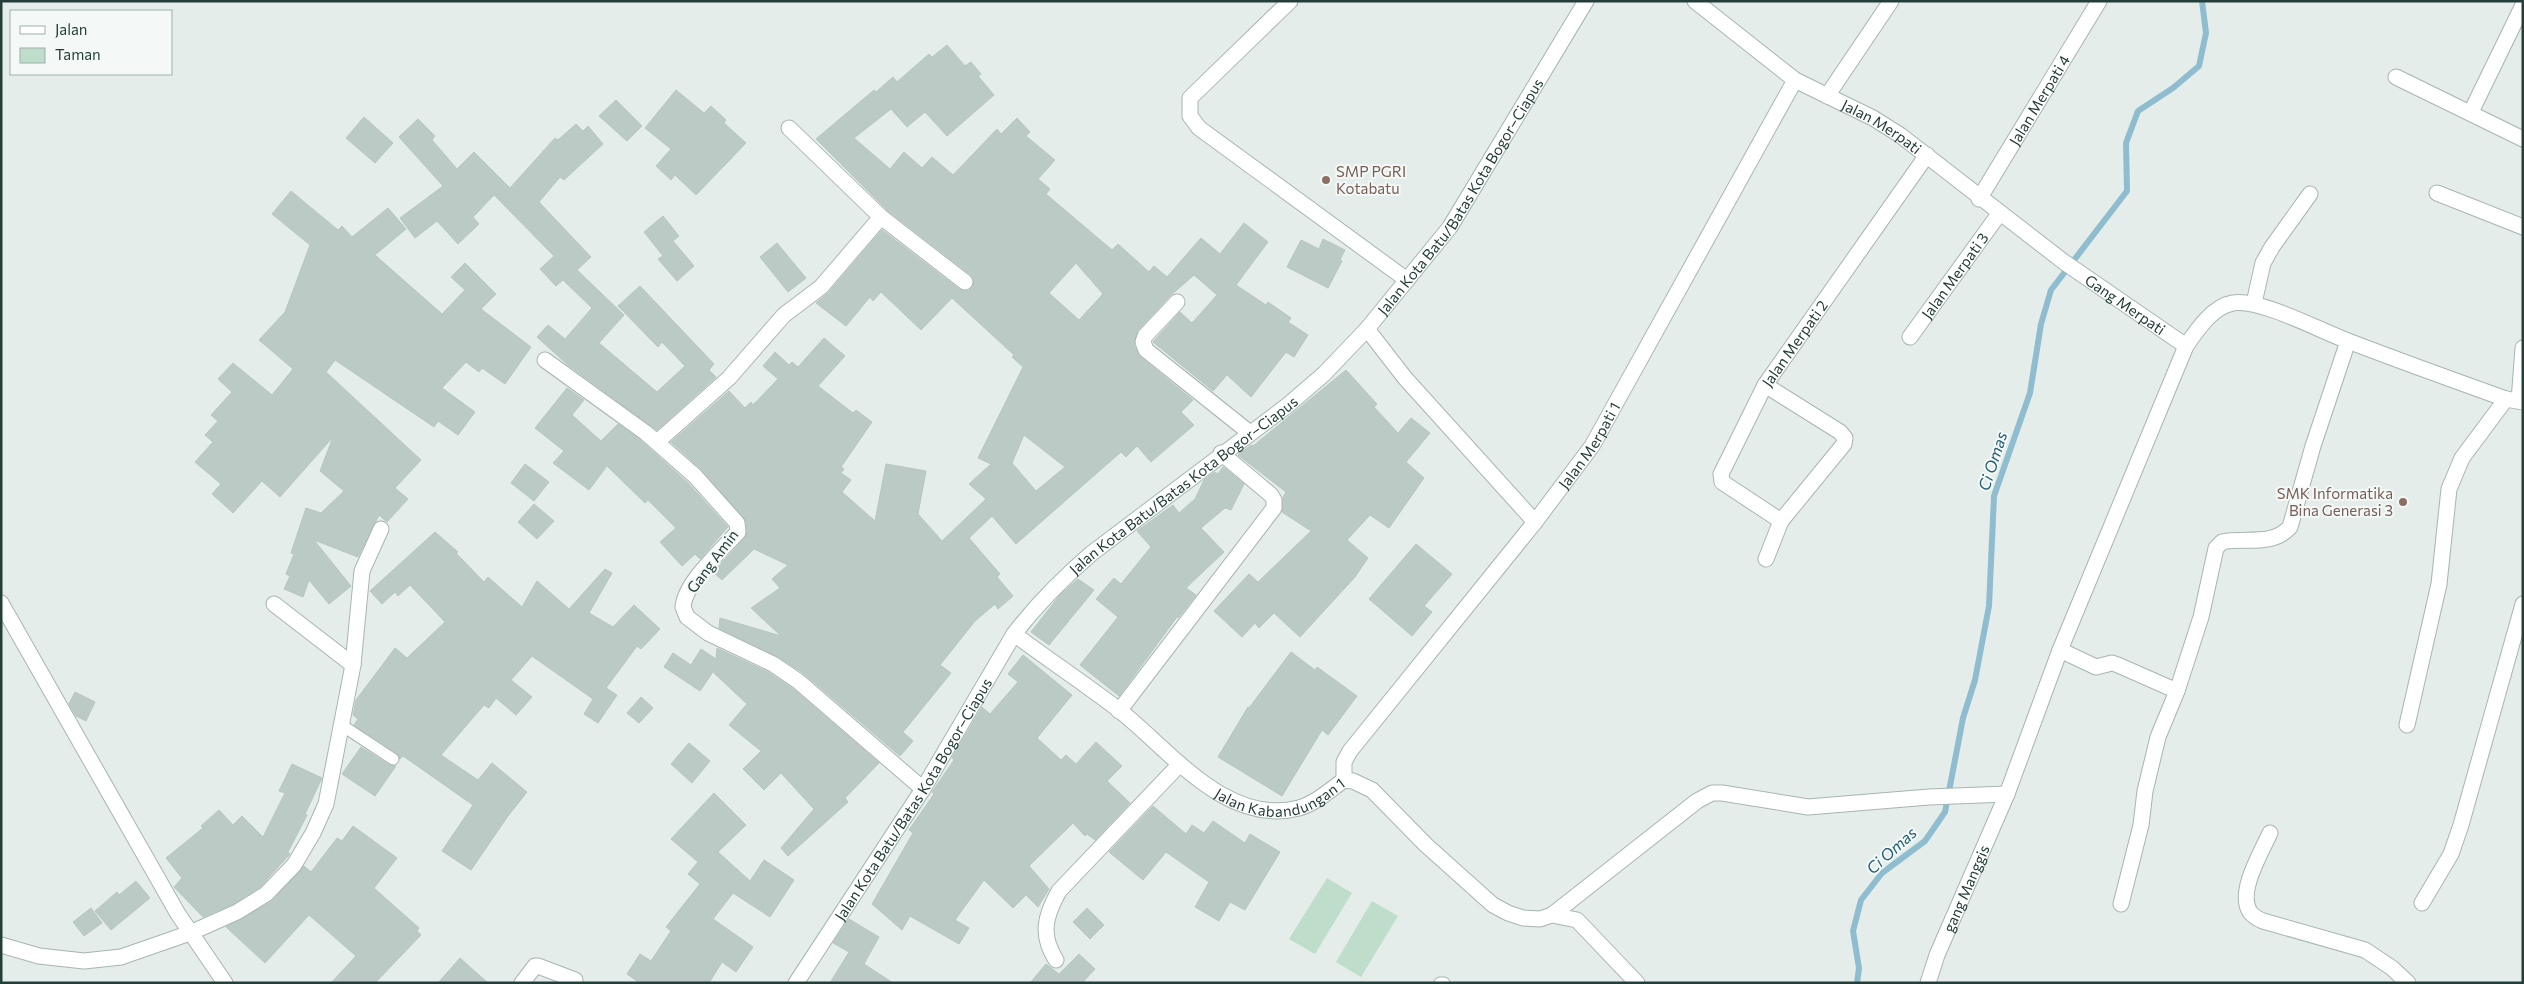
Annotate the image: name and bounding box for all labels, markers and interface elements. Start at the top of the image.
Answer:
legend [10,10,172,75]
text: Jalan [55,20,87,38]
text: Taman [55,45,101,63]
street label: Jalan Merpati 4 [2005,51,2073,148]
street label: Jalan Kota Batu/Batas Kota Bogor–Ciapus [1373,75,1547,318]
street label: Jalan Merpati [1839,95,1925,157]
place label: SMP PGRI Kotabatu [1336,162,1406,197]
marker: SMP PGRI Kotabatu [1320,174,1332,186]
street label: Jalan Merpati 3 [1917,229,1992,322]
street label: Gang Merpati [2082,270,2169,338]
street label: Jalan Merpati 2 [1758,297,1831,390]
street label: Jalan Kota Batu/Batas Kota Bogor–Ciapus [1065,392,1301,578]
street label: Jalan Merpati 1 [1554,399,1624,492]
water label: Ci Omas [1974,429,2010,493]
place label: SMK Informatika Bina Generasi 3 [2277,484,2393,519]
marker: SMK Informatika Bina Generasi 3 [2397,496,2409,508]
street label: Gang Amin [682,526,742,596]
street label: Jalan Kota Batu/Batas Kota Bogor–Ciapus [830,674,995,924]
street label: Jalan Kabandungan 1 [1212,774,1348,820]
water label: Ci Omas [1862,823,1920,877]
street label: gang Manggis [1939,842,1993,935]

